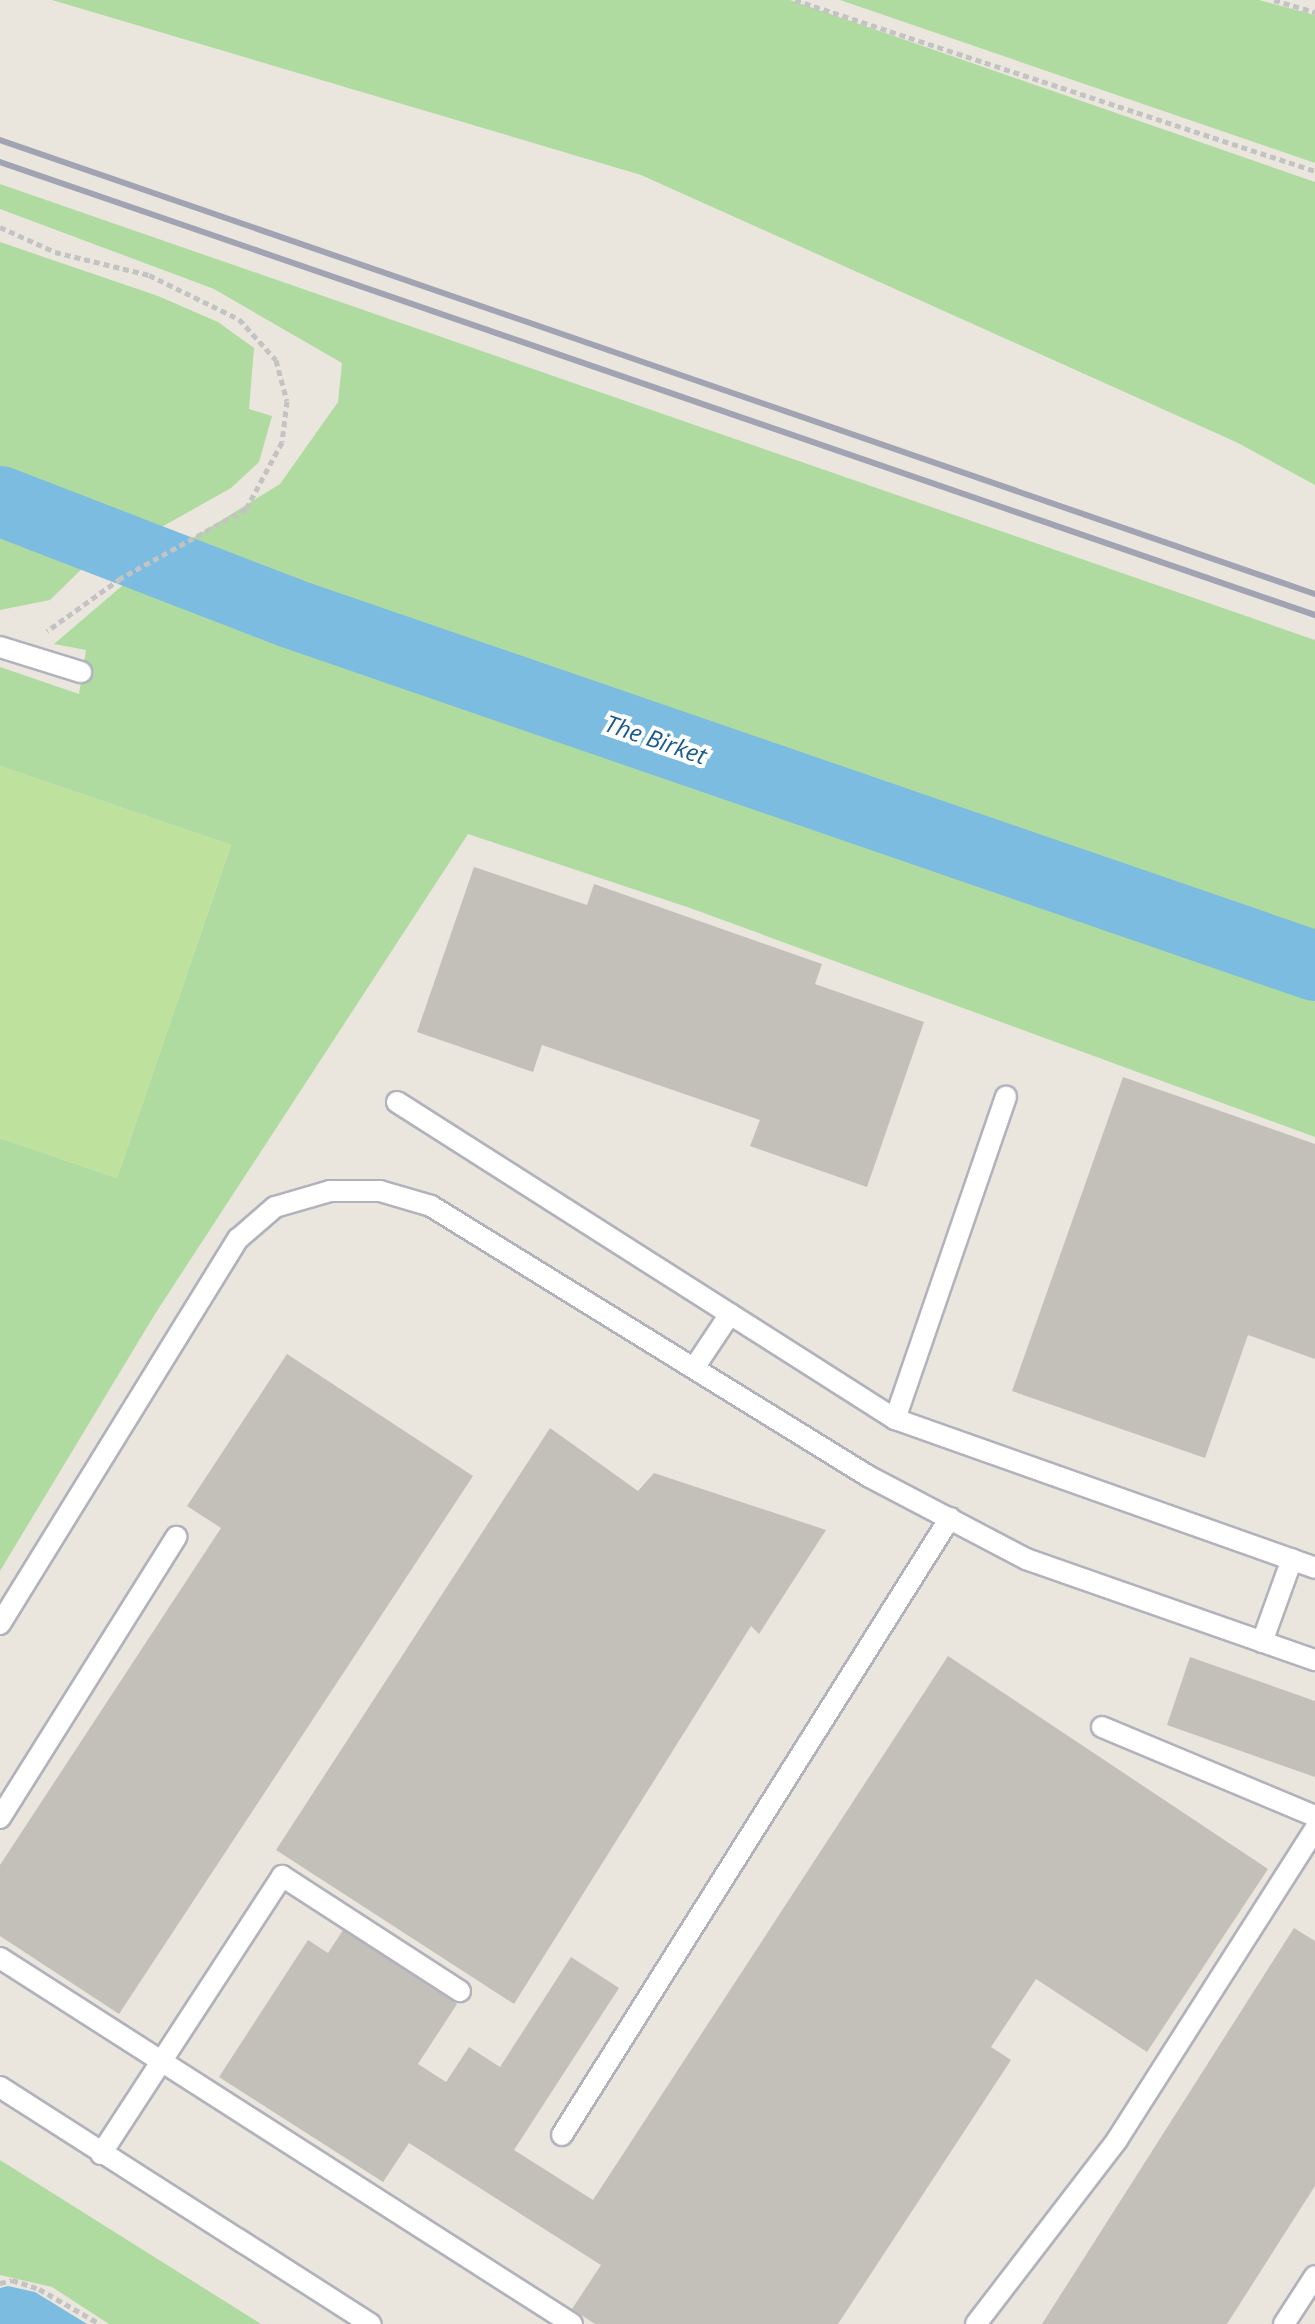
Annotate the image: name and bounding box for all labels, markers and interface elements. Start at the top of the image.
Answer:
water label: The Birket [601,708,711,770]

